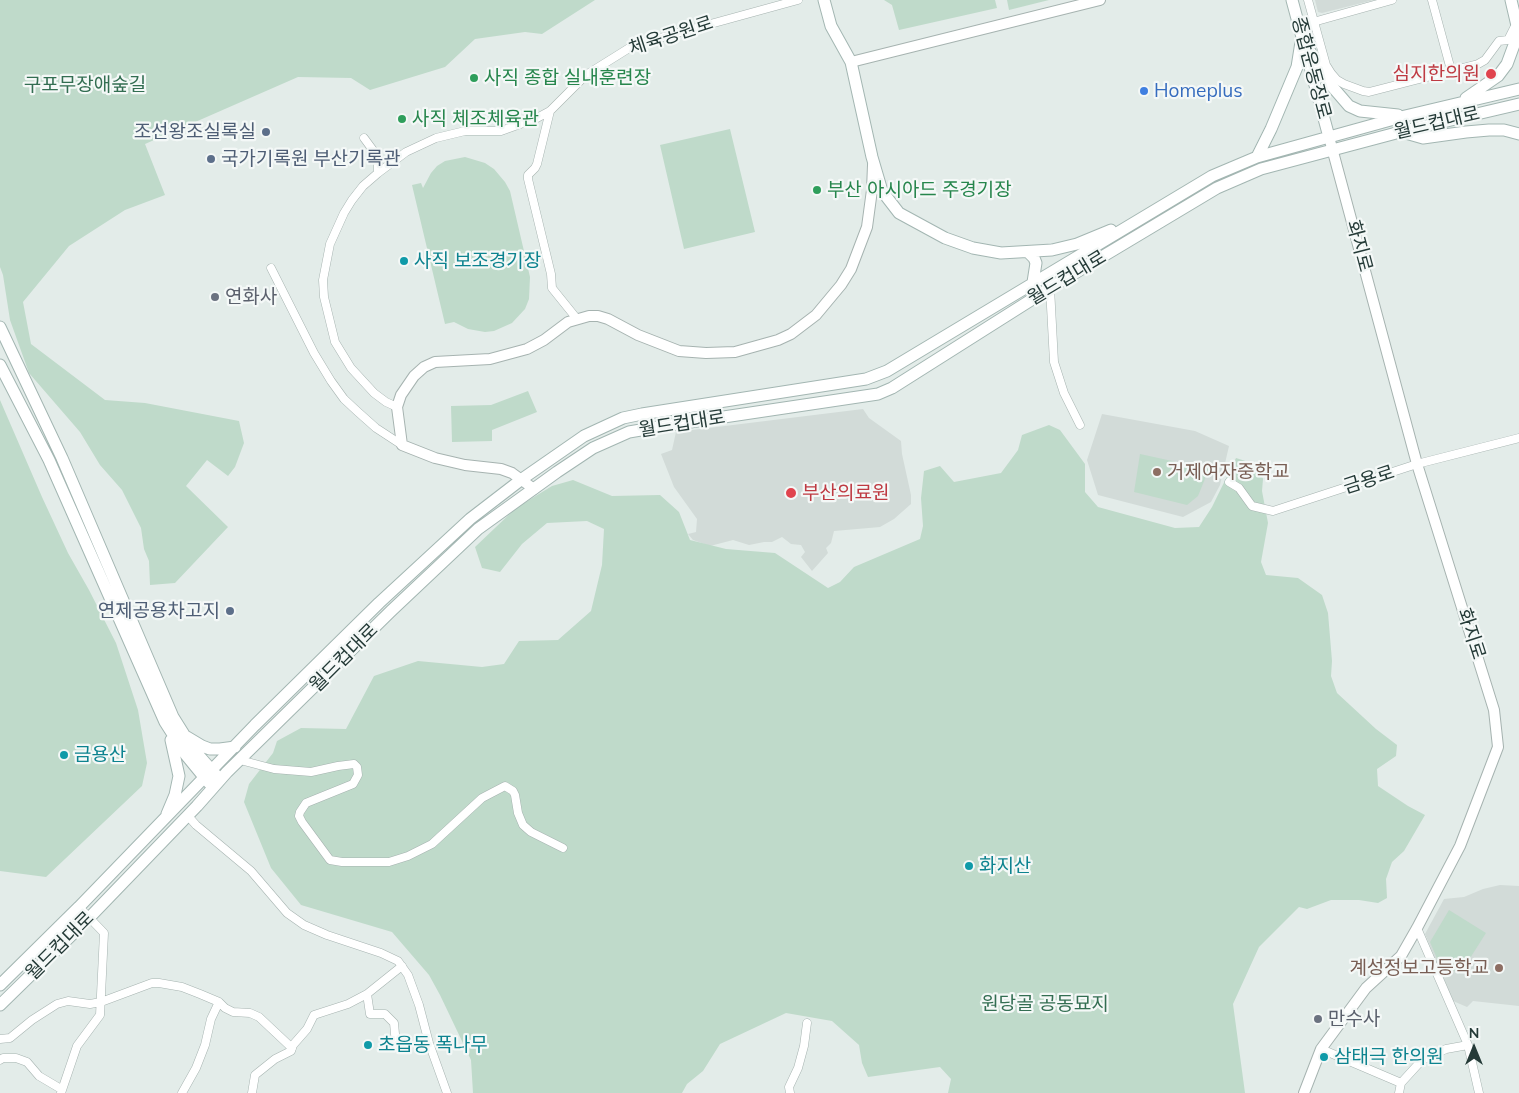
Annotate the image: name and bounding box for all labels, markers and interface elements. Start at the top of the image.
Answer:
street label: 체육공원로 [626,12,716,60]
street label: 종합운동장로 [1286,14,1336,122]
place label: 심지한의원 [1393,63,1480,85]
place label: 사직 종합 실내훈련장 [484,67,651,89]
marker: 심지한의원 [1484,67,1498,81]
marker: 사직 종합 실내훈련장 [468,72,480,84]
park label: 구포무장애숲길 [24,74,146,96]
place label: Homeplus [1154,80,1243,102]
marker: Homeplus [1138,85,1150,97]
street label: 월드컵대로 [1392,102,1482,144]
place label: 사직 체조체육관 [412,108,539,130]
marker: 사직 체조체육관 [396,113,408,125]
place label: 조선왕조실록실 [134,121,256,143]
marker: 조선왕조실록실 [260,126,272,138]
place label: 국가기록원 부산기록관 [221,148,401,170]
marker: 국가기록원 부산기록관 [205,153,217,165]
place label: 부산 아시아드 주경기장 [827,179,1012,201]
marker: 부산 아시아드 주경기장 [811,184,823,196]
street label: 화지로 [1341,218,1377,274]
street label: 월드컵대로 [1024,246,1110,310]
place label: 사직 보조경기장 [414,250,541,272]
marker: 사직 보조경기장 [398,255,410,267]
place label: 연화사 [225,286,277,308]
marker: 연화사 [209,291,221,303]
street label: 월드컵대로 [637,406,727,442]
place label: 거제여자중학교 [1167,461,1289,483]
street label: 금용로 [1341,461,1397,499]
marker: 거제여자중학교 [1151,466,1163,478]
place label: 부산의료원 [802,482,889,504]
marker: 부산의료원 [784,486,798,500]
place label: 연제공용차고지 [98,600,220,622]
marker: 연제공용차고지 [224,605,236,617]
street label: 화지로 [1452,606,1490,662]
street label: 월드컵대로 [305,619,383,697]
place label: 금용산 [74,744,126,766]
marker: 금용산 [58,749,70,761]
place label: 화지산 [979,855,1031,877]
marker: 화지산 [963,860,975,872]
street label: 월드컵대로 [21,907,99,985]
place label: 계성정보고등학교 [1349,957,1489,979]
marker: 계성정보고등학교 [1493,962,1505,974]
park label: 원당골 공동묘지 [981,993,1109,1015]
place label: 만수사 [1328,1008,1380,1030]
marker: 만수사 [1312,1013,1324,1025]
north arrow [1449,1023,1499,1073]
text: N [1469,1024,1479,1042]
place label: 초읍동 폭나무 [378,1034,488,1056]
marker: 초읍동 폭나무 [362,1039,374,1051]
place label: 삼태극 한의원 [1334,1046,1444,1068]
marker: 삼태극 한의원 [1318,1051,1330,1063]

